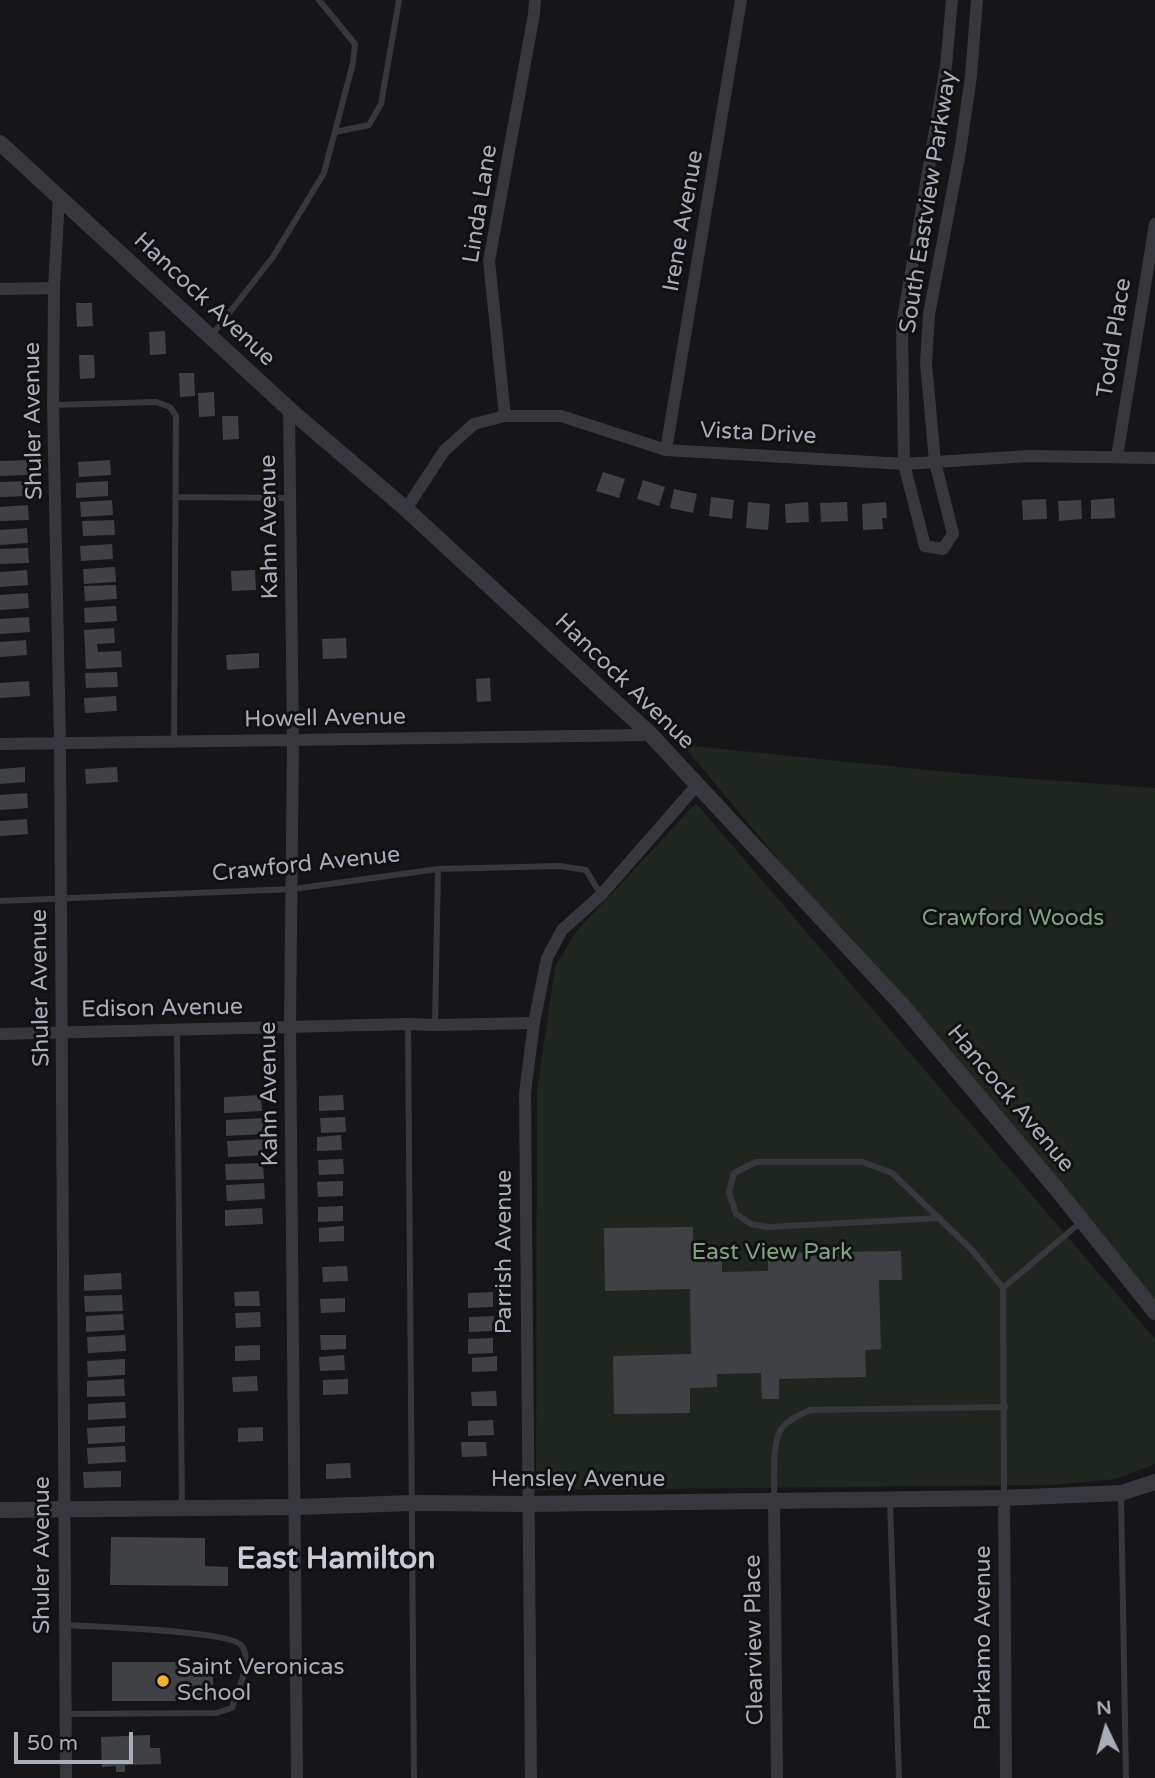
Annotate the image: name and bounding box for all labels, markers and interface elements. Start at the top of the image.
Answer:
street label: South Eastview Parkway [895,69,963,335]
street label: Linda Lane [458,143,504,265]
street label: Irene Avenue [658,148,710,294]
street label: Hancock Avenue [127,227,281,373]
street label: Todd Place [1092,276,1138,400]
street label: Shuler Avenue [19,342,49,500]
street label: Vista Drive [699,417,817,451]
street label: Kahn Avenue [255,454,285,600]
street label: Hancock Avenue [548,608,700,756]
street label: Howell Avenue [244,704,406,734]
street label: Crawford Avenue [211,841,401,889]
park label: Crawford Woods [922,905,1104,933]
street label: Shuler Avenue [26,909,56,1067]
street label: Edison Avenue [81,994,243,1024]
street label: Hancock Avenue [940,1020,1080,1178]
street label: Kahn Avenue [255,1021,285,1167]
street label: Parrish Avenue [491,1170,519,1334]
park label: East View Park [692,1239,852,1267]
street label: Hensley Avenue [491,1466,665,1494]
street label: Shuler Avenue [29,1476,57,1634]
district label: East Hamilton [236,1542,436,1578]
street label: Parkamo Avenue [970,1545,998,1731]
street label: Clearview Place [740,1554,770,1726]
place label: Saint Veronicas School [177,1654,344,1708]
marker: Saint Veronicas School [155,1673,171,1689]
north arrow [1071,1694,1141,1764]
text: N [1096,1696,1113,1720]
scale bar [18,1718,136,1762]
text: 50 m [27,1731,78,1756]

